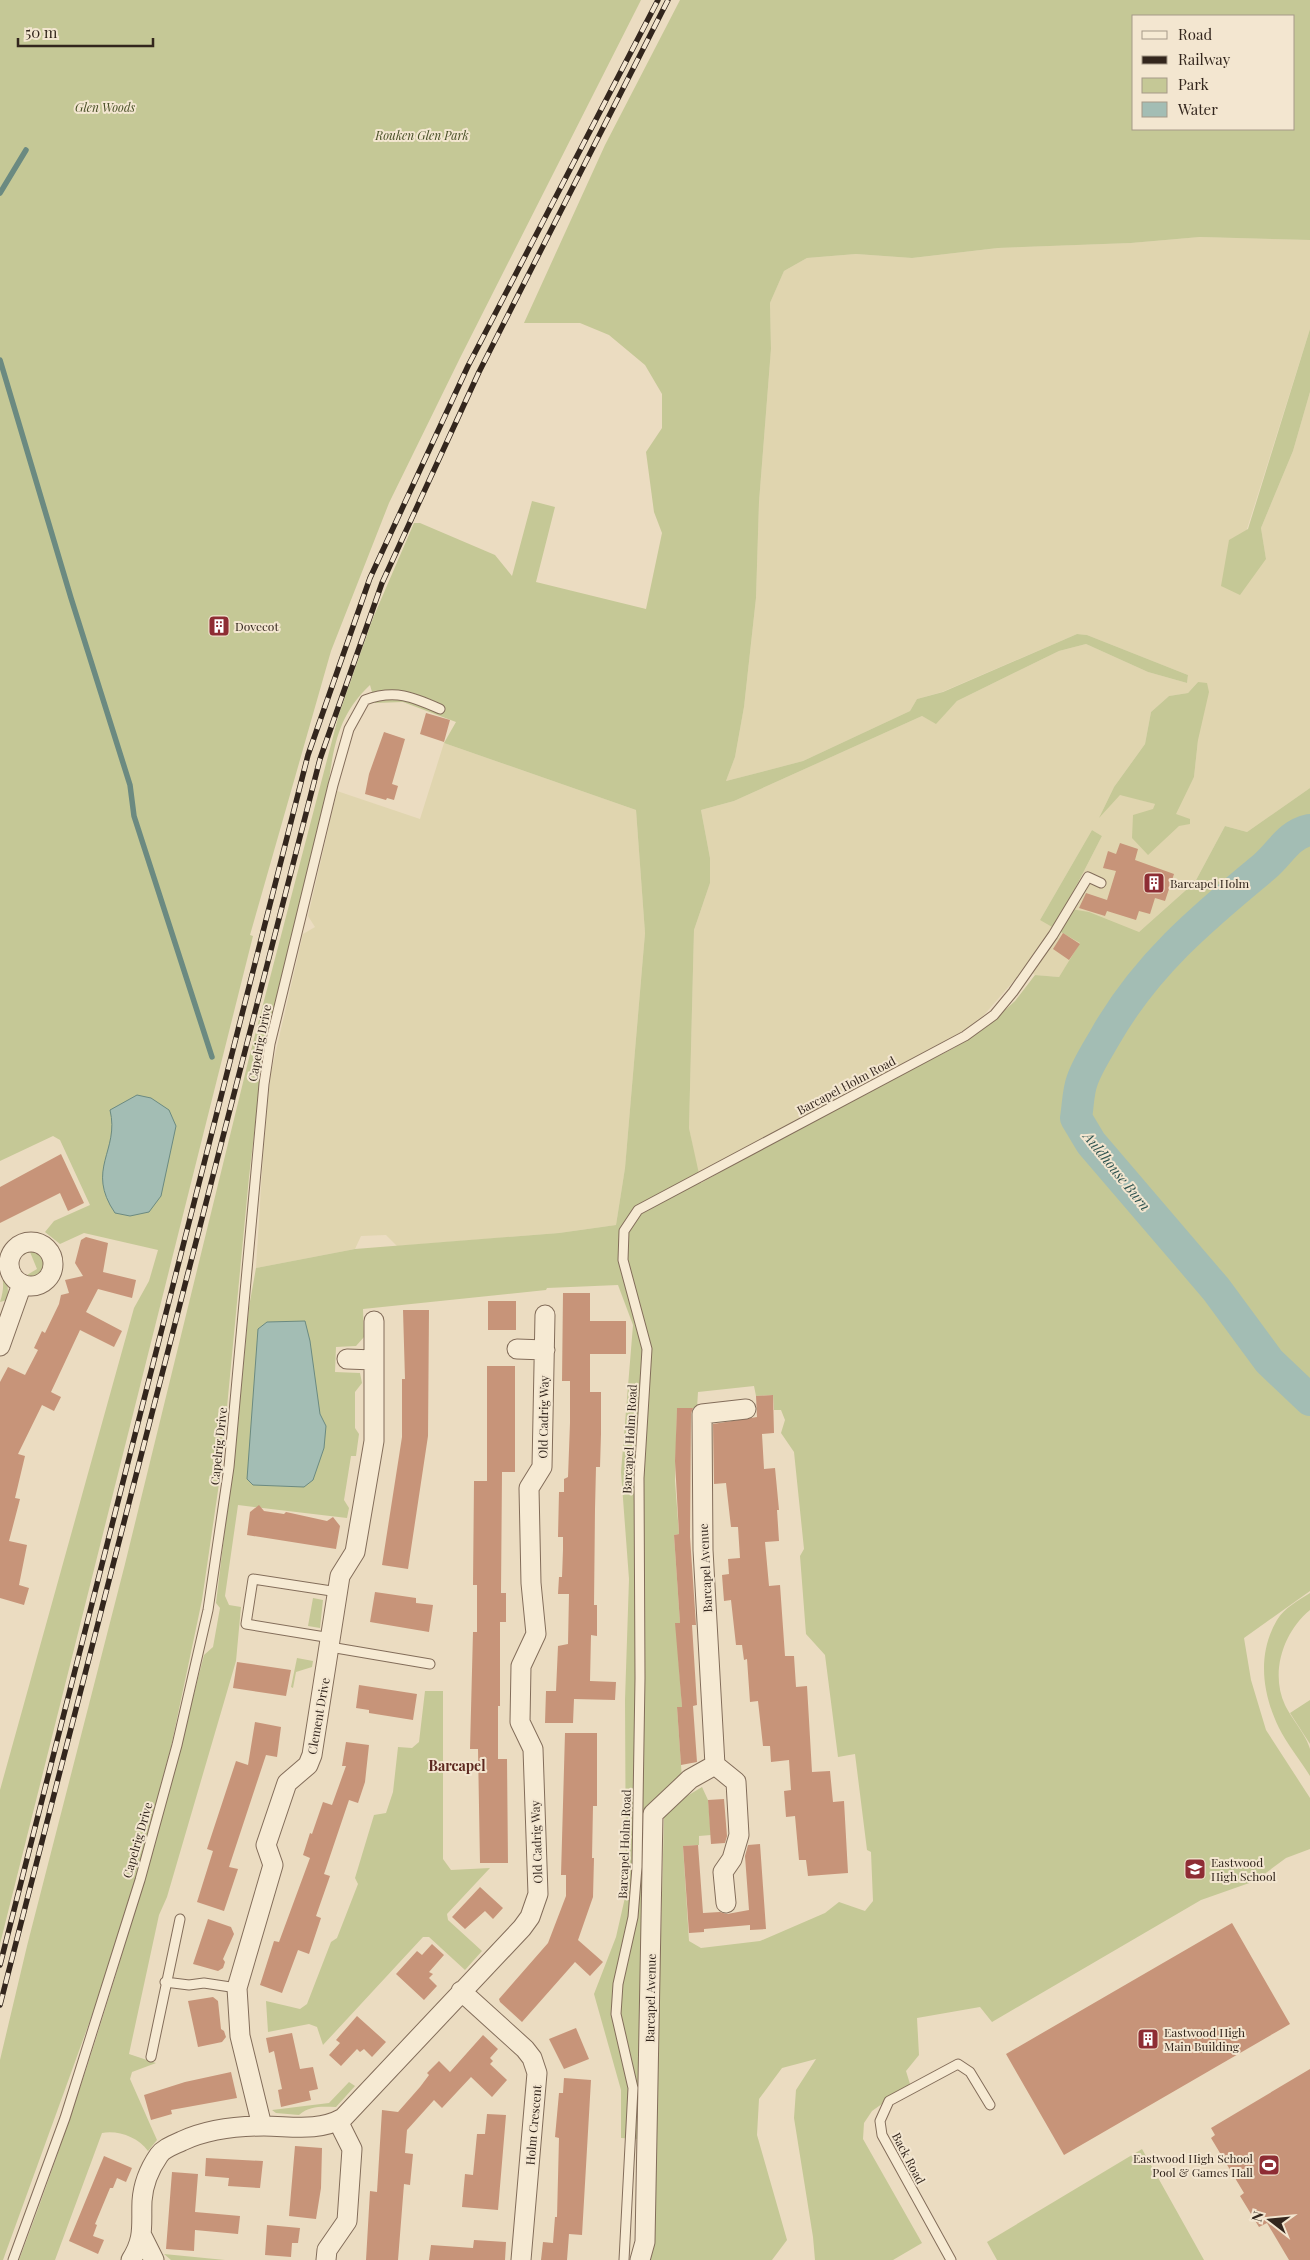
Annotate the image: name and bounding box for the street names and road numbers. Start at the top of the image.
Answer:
street label: Capelrig Drive [244,1003,274,1083]
street label: Barcapel Holm Road [794,1052,898,1118]
street label: Old Cadrig Way [534,1375,552,1459]
street label: Barcapel Holm Road [618,1384,640,1494]
street label: Capelrig Drive [206,1406,230,1486]
street label: Barcapel Avenue [695,1523,715,1613]
street label: Clement Drive [303,1676,333,1756]
street label: Barcapel Holm Road [614,1789,634,1899]
street label: Capelrig Drive [119,1800,155,1880]
street label: Old Cadrig Way [527,1800,545,1884]
street label: Barcapel Avenue [641,1953,659,2043]
street label: Holm Crescent [522,2083,545,2166]
street label: Back Road [889,2130,929,2187]

